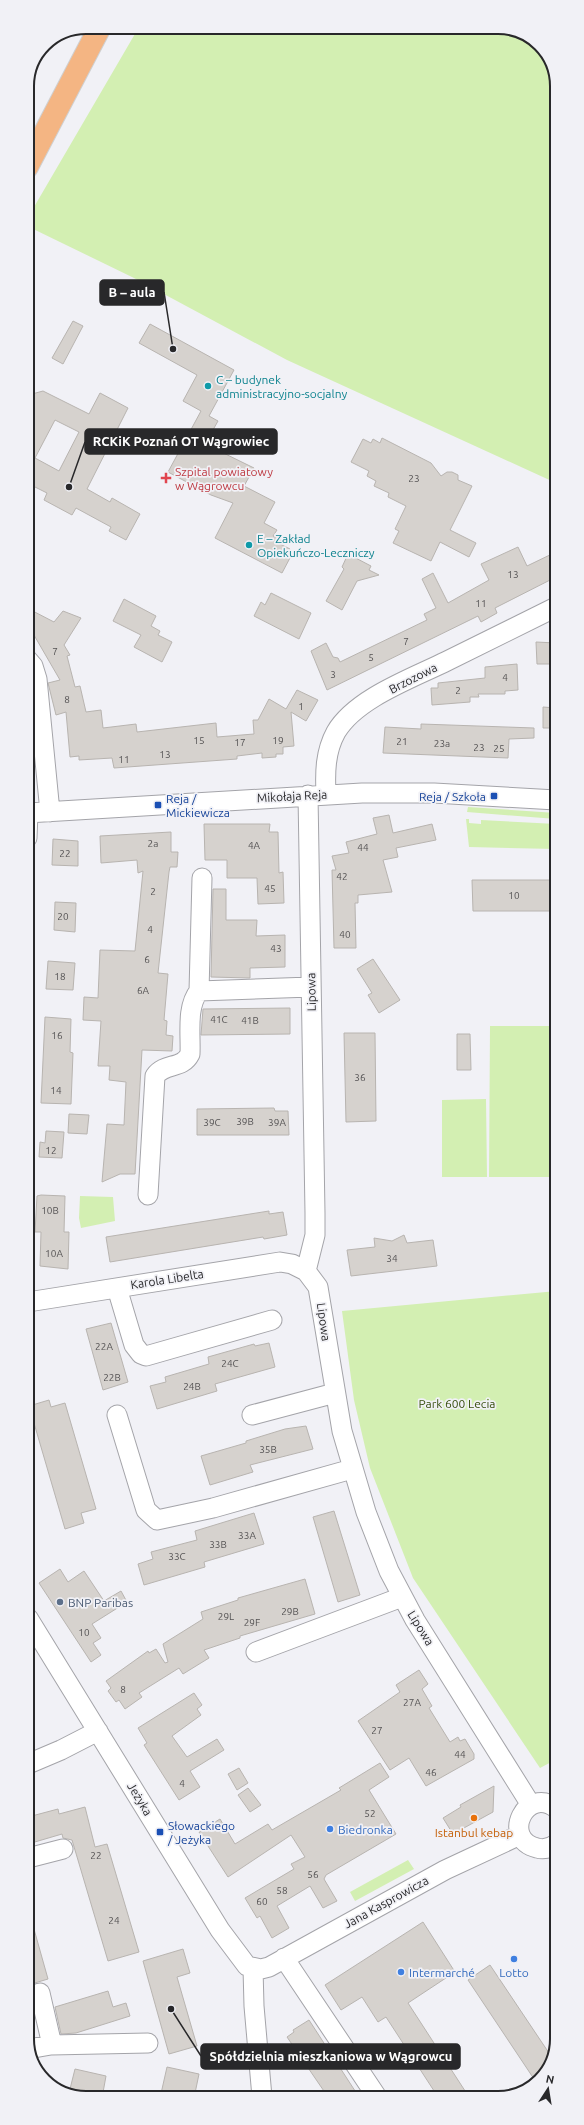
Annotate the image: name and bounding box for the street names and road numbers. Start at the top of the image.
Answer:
street label: Brzozowa [387,660,439,696]
street label: Mikołaja Reja [256,788,328,804]
street label: Lipowa [304,973,318,1011]
street label: Karola Libelta [130,1267,204,1291]
street label: Lipowa [315,1302,333,1342]
street label: Lipowa [405,1608,437,1648]
street label: Jeżyka [125,1780,155,1818]
street label: Jana Kasprowicza [341,1873,431,1931]

